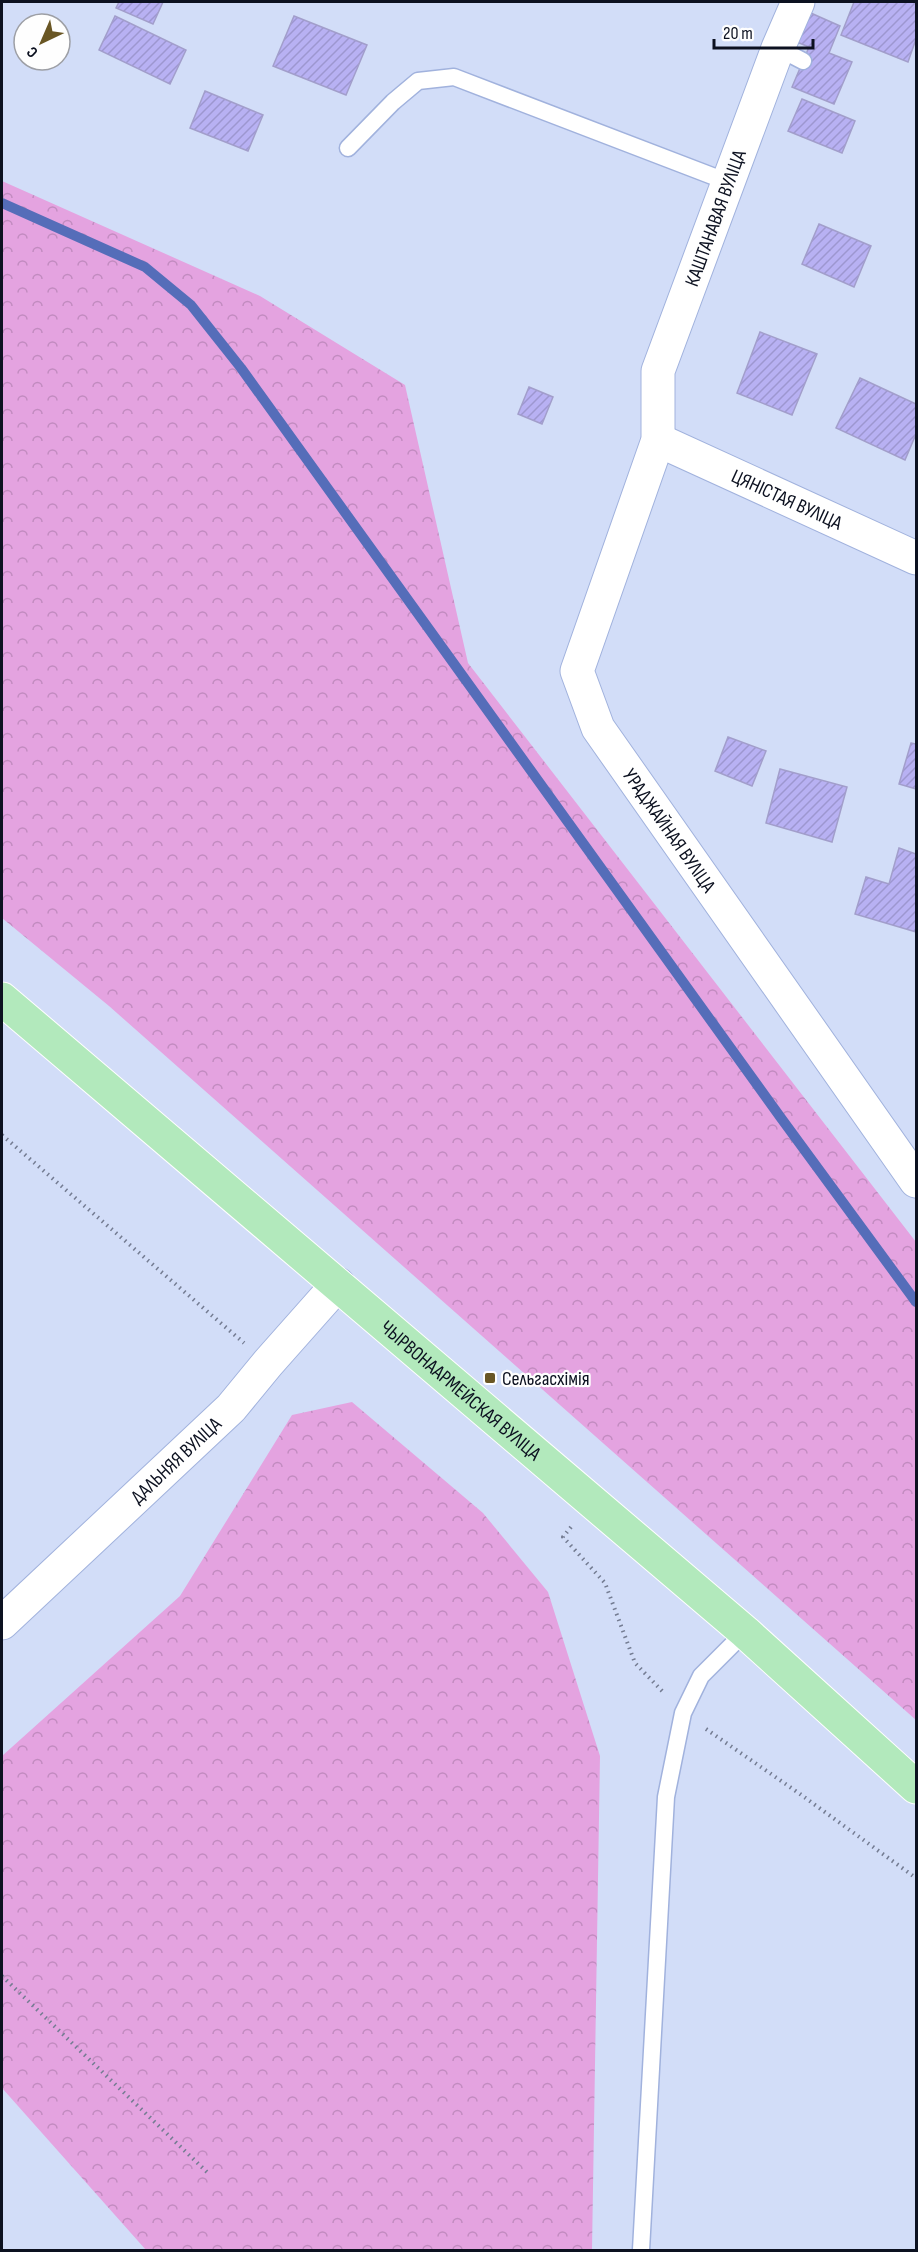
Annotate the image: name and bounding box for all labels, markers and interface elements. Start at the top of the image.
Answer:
north arrow [12,12,72,72]
scale bar [714,12,813,50]
text: 20 m [723,23,753,44]
text: С [23,42,42,61]
street label: КАШТАНАВАЯ ВУЛІЦА [680,146,752,290]
street label: ЦЯНІСТАЯ ВУЛІЦА [728,464,846,536]
street label: УРАДЖАЙНАЯ ВУЛІЦА [617,764,721,898]
street label: ЧЫРВОНААРМЕЙСКАЯ ВУЛІЦА [375,1316,546,1466]
place label: Сельгасхімія [502,1367,590,1391]
marker: Сельгасхімія [483,1371,497,1385]
street label: ДАЛЬНЯЯ ВУЛІЦА [126,1412,227,1509]

